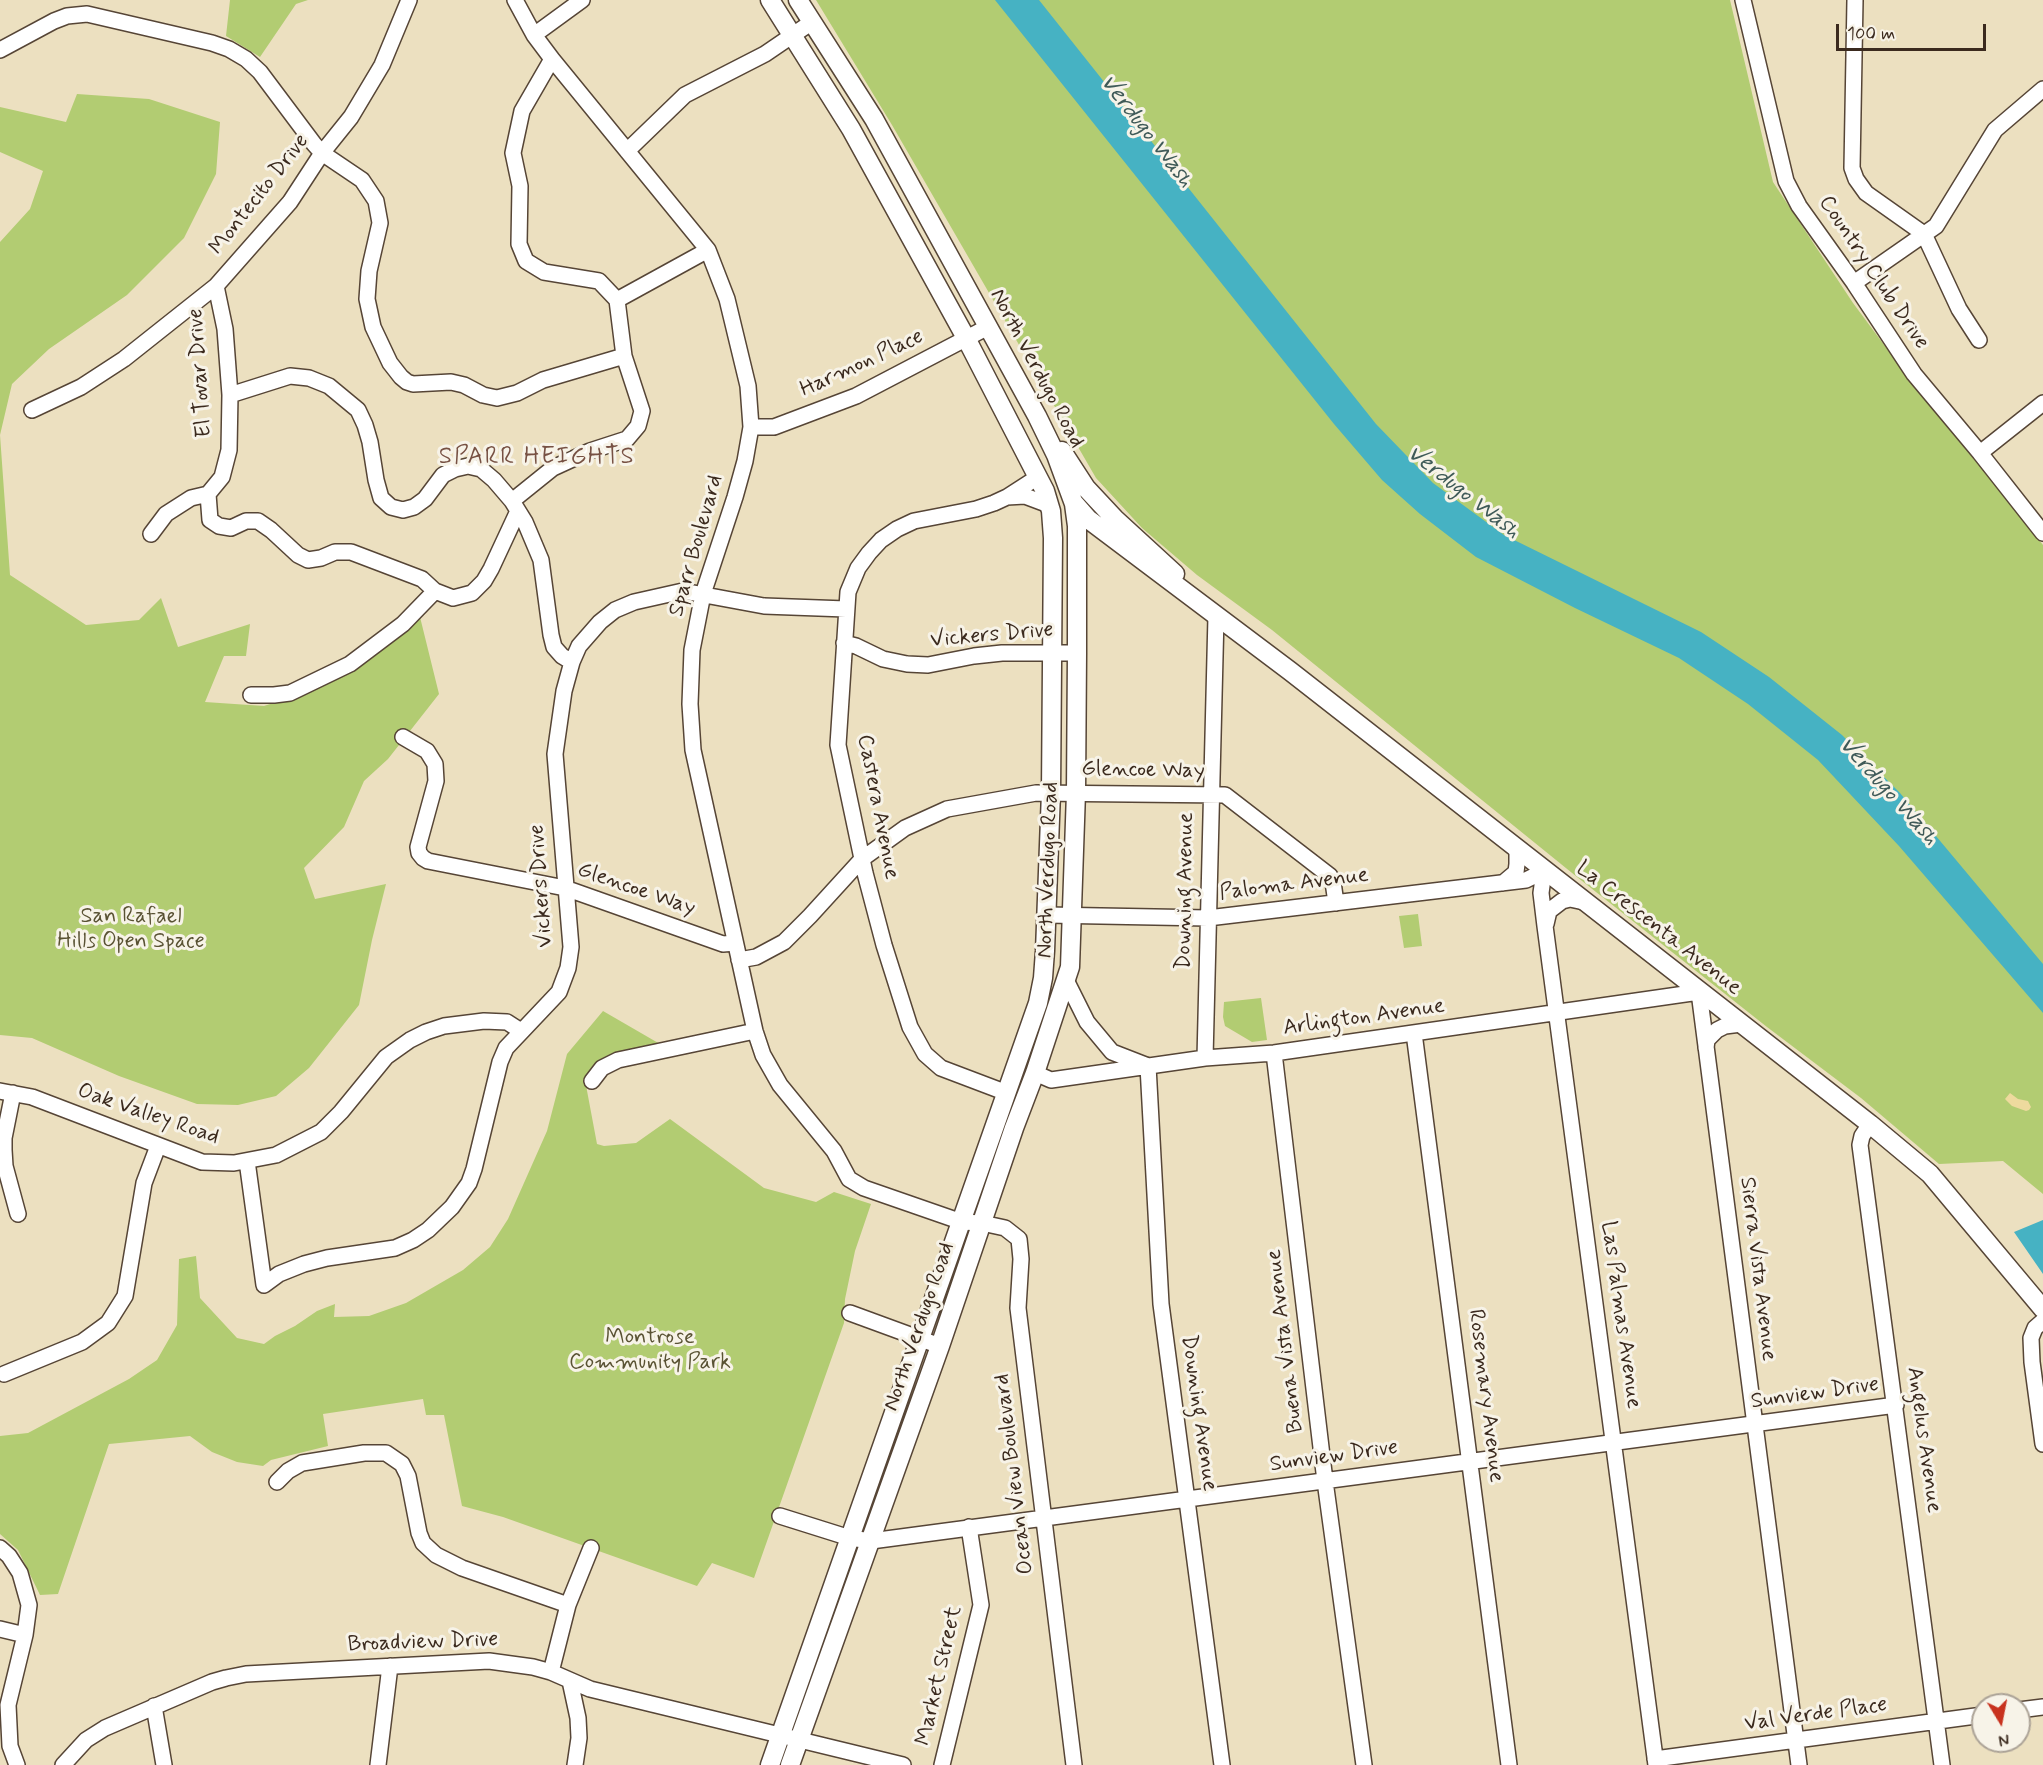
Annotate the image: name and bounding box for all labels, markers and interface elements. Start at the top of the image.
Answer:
scale bar [1839,12,1989,50]
text: 100 m [1847,22,1895,46]
water label: Verdugo Wash [1093,69,1199,195]
street label: Montecito Drive [205,129,315,261]
street label: Country Club Drive [1812,191,1934,355]
street label: North Verdugo Road [983,285,1089,453]
street label: El Tovar Drive [183,308,219,438]
street label: Harmon Place [796,324,928,404]
water label: Verdugo Wash [1400,440,1526,546]
district label: SPARR HEIGHTS [438,444,636,472]
street label: Sparr Boulevard [664,472,730,620]
street label: Vickers Drive [929,617,1055,655]
street label: Castera Avenue [850,732,904,882]
water label: Verdugo Wash [1832,732,1944,852]
street label: Glencoe Way [1081,757,1205,785]
street label: North Verdugo Road [1033,781,1065,959]
street label: Downing Avenue [1171,812,1201,970]
street label: Vickers Drive [525,823,559,949]
street label: La Crescenta Avenue [1570,856,1746,1002]
street label: Glencoe Way [573,857,699,923]
street label: Paloma Avenue [1218,863,1370,907]
park label: San Rafael Hills Open Space [57,904,205,956]
street label: Arlington Avenue [1281,994,1447,1042]
street label: Oak Valley Road [74,1078,222,1152]
street label: Sierra Vista Avenue [1733,1176,1781,1362]
street label: Las Palmas Avenue [1594,1220,1646,1410]
street label: North Verdugo Road [879,1239,961,1415]
street label: Buena Vista Avenue [1262,1248,1310,1434]
street label: Rosemary Avenue [1461,1308,1509,1484]
park label: Montrose Community Park [569,1325,731,1376]
street label: Downing Avenue [1174,1333,1222,1493]
street label: Angelus Avenue [1900,1365,1946,1515]
street label: Ocean View Boulevard [990,1372,1040,1576]
street label: Sunview Drive [1749,1372,1881,1416]
street label: Sunview Drive [1268,1435,1400,1479]
street label: Market Street [911,1604,969,1748]
street label: Broadview Drive [347,1627,499,1659]
street label: Val Verde Place [1743,1692,1889,1738]
north arrow [1971,1693,2031,1753]
text: N [1997,1728,2011,1751]

